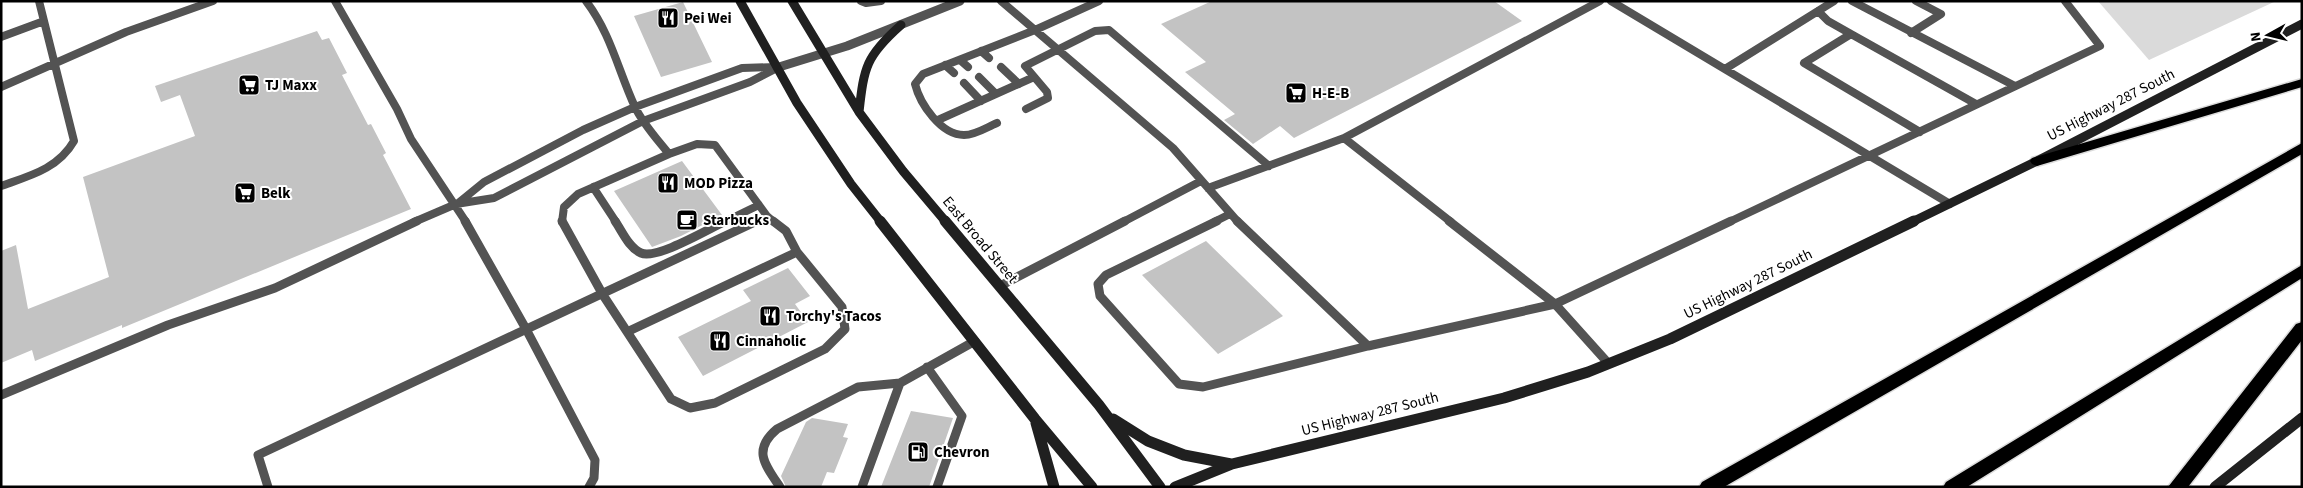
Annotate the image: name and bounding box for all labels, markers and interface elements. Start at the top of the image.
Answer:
restaurant icon: Pei Wei [656,6,680,30]
place label: Pei Wei [684,8,732,29]
north arrow [2243,10,2293,60]
text: N [2246,31,2267,43]
street label: US Highway 287 South [2043,64,2179,146]
supermarket icon: TJ Maxx [237,73,261,97]
place label: TJ Maxx [265,75,317,96]
supermarket icon: H-E-B [1284,81,1308,105]
place label: H-E-B [1312,83,1349,104]
restaurant icon: MOD Pizza [656,171,680,195]
place label: MOD Pizza [684,173,753,194]
supermarket icon: Belk [233,181,257,205]
place label: Belk [261,183,291,204]
street label: East Broad Street [937,192,1023,288]
cafe icon: Starbucks [675,208,699,232]
place label: Starbucks [703,210,770,231]
street label: US Highway 287 South [1680,244,1816,324]
restaurant icon: Torchy's Tacos [758,304,782,328]
place label: Torchy's Tacos [786,306,882,327]
restaurant icon: Cinnaholic [708,329,732,353]
place label: Cinnaholic [736,331,806,352]
street label: US Highway 287 South [1299,387,1441,441]
fuel station icon: Chevron [906,440,930,464]
place label: Chevron [934,442,990,463]

